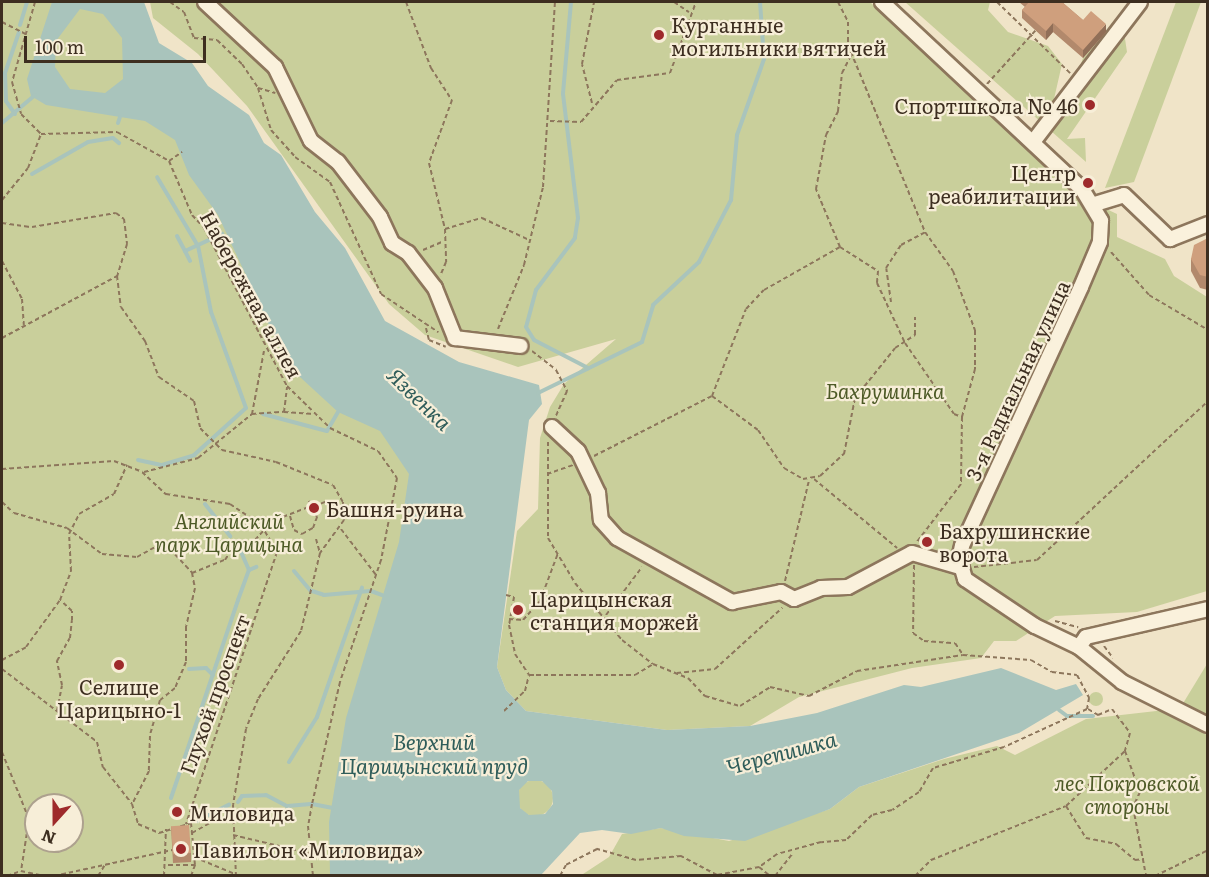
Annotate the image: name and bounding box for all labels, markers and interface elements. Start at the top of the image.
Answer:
place label: Курганные могильники вятичей [671,12,887,59]
scale bar [27,24,208,62]
marker: Курганные могильники вятичей [652,28,666,42]
text: 100 m [35,33,84,60]
place label: Спортшкола № 46 [894,93,1078,117]
marker: Спортшкола № 46 [1083,98,1097,112]
place label: Центр реабилитации [928,160,1076,207]
marker: Центр реабилитации [1081,176,1095,190]
street label: Набережная аллея [196,206,308,382]
street label: 3-я Радиальная улица [960,276,1074,484]
water label: Язвенка [383,361,457,435]
park label: Бахрушинка [826,378,944,402]
place label: Башня-руина [326,496,464,520]
marker: Башня-руина [307,501,321,515]
park label: Английский парк Царицына [155,508,303,555]
place label: Бахрушинские ворота [939,518,1090,565]
marker: Бахрушинские ворота [920,535,934,549]
place label: Царицынская станция моржей [530,586,699,633]
marker: Царицынская станция моржей [511,603,525,617]
street label: Глухой проспект [174,611,254,777]
marker: Селище Царицыно-1 [112,658,126,672]
place label: Селище Царицыно-1 [57,674,181,721]
water label: Черепишка [723,725,839,779]
water label: Верхний Царицынский пруд [340,728,528,778]
park label: лес Покровской стороны [1054,771,1200,818]
north arrow [24,793,84,853]
place label: Миловида [189,800,294,824]
marker: Миловида [170,805,184,819]
text: N [38,824,59,852]
place label: Павильон «Миловида» [193,837,423,861]
marker: Павильон «Миловида» [174,842,188,856]

